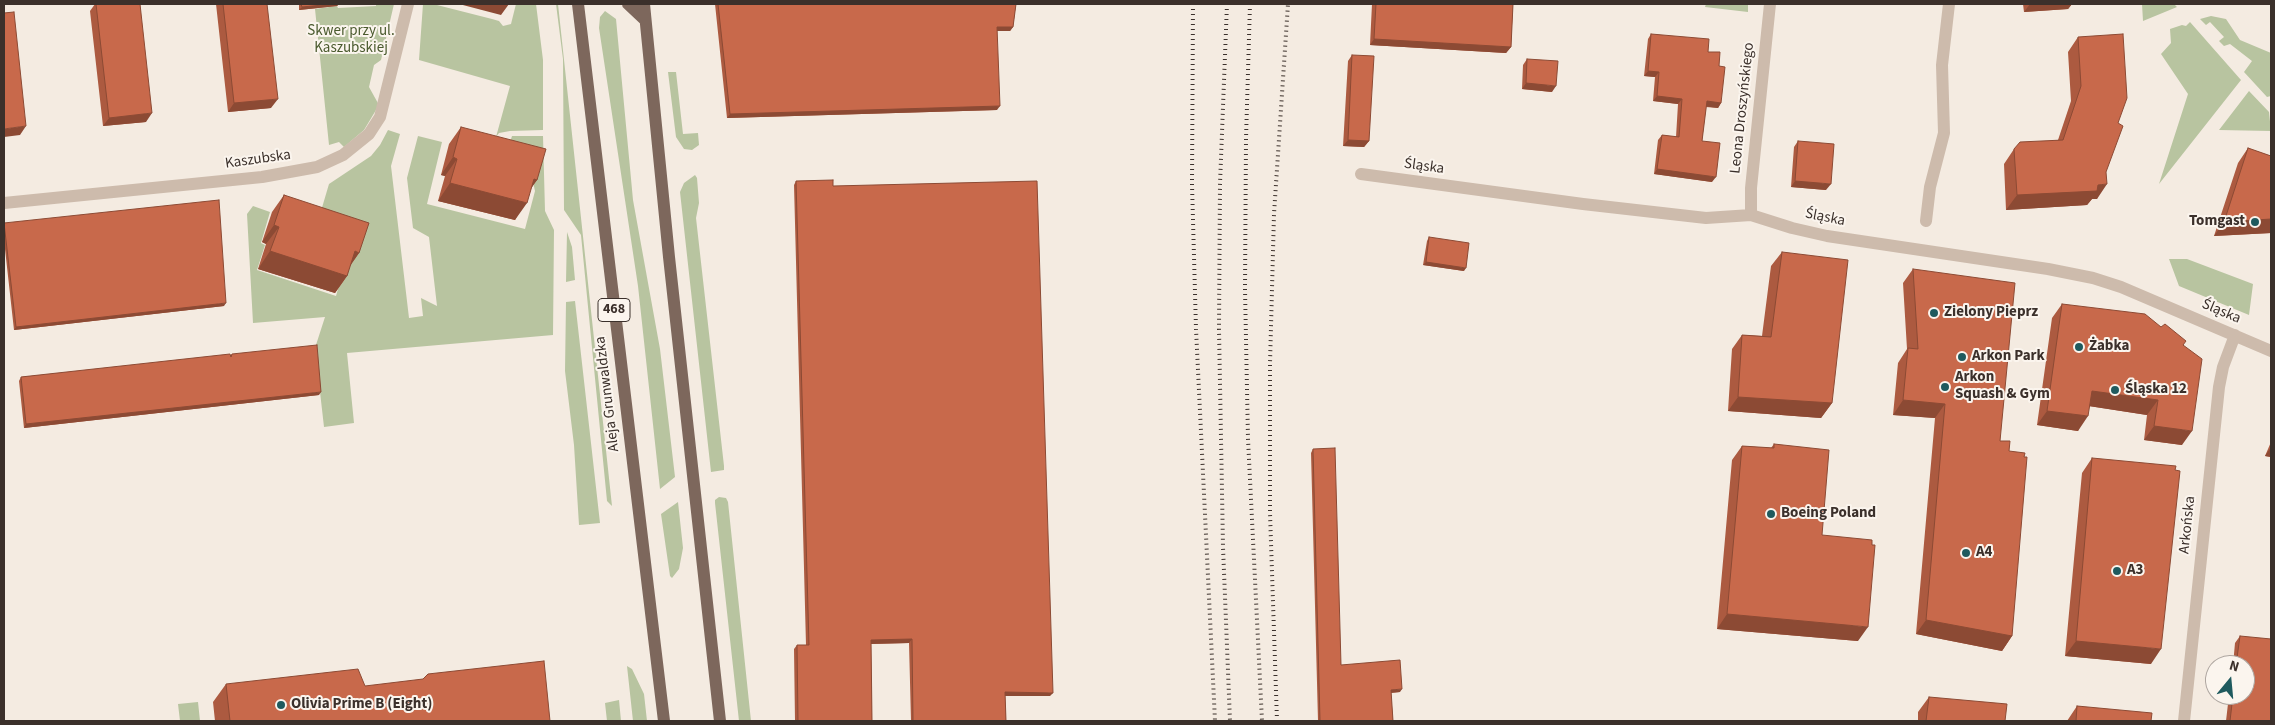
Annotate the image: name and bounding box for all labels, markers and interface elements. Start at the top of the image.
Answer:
park label: Skwer przy ul. Kaszubskiej [307,23,395,58]
street label: Leona Droszyńskiego [1727,42,1759,174]
street label: Kaszubska [224,146,292,174]
street label: Śląska [1403,155,1445,179]
street label: Śląska [1803,205,1847,231]
place label: Tomgast [2189,213,2245,231]
marker: Tomgast [2249,216,2261,228]
street label: Śląska [2199,296,2243,328]
road number: 468 [598,298,630,322]
place label: Zielony Pieprz [1944,304,2038,322]
marker: Zielony Pieprz [1928,307,1940,319]
street label: Aleja Grunwaldzka [592,335,624,453]
place label: Żabka [2089,338,2129,356]
marker: Żabka [2073,341,2085,353]
place label: Arkon Park [1972,348,2045,366]
marker: Arkon Park [1956,351,1968,363]
place label: Arkon Squash & Gym [1955,369,2050,404]
marker: Arkon Squash & Gym [1939,381,1951,393]
place label: Śląska 12 [2125,381,2187,399]
marker: Śląska 12 [2109,384,2121,396]
street label: Arkońska [2176,495,2200,555]
place label: Boeing Poland [1781,505,1876,523]
marker: Boeing Poland [1765,508,1777,520]
place label: A4 [1976,544,1993,562]
marker: A4 [1960,547,1972,559]
place label: A3 [2127,562,2144,580]
marker: A3 [2111,565,2123,577]
north arrow [2205,655,2255,705]
text: N [2227,656,2241,678]
place label: Olivia Prime B (Eight) [291,696,432,714]
marker: Olivia Prime B (Eight) [275,699,287,711]

